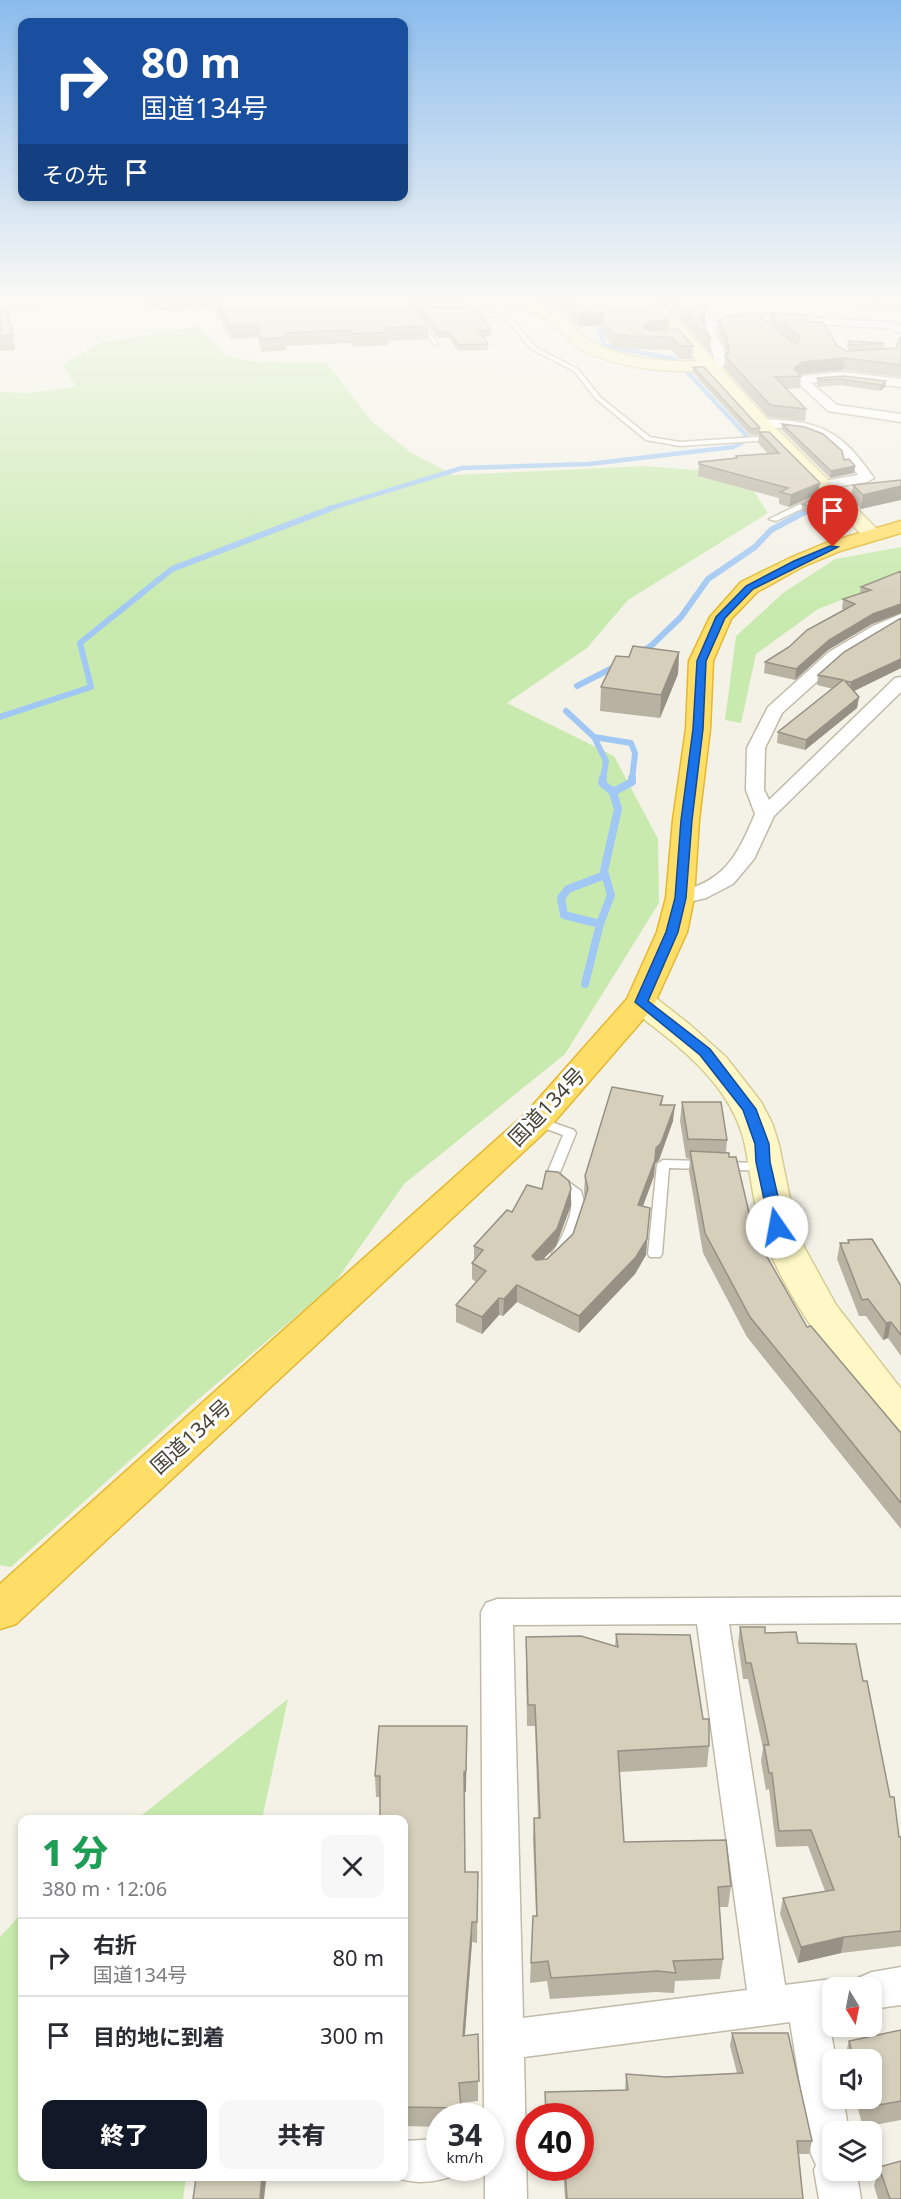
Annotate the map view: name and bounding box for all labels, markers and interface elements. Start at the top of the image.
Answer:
text: 80 m [141,33,241,90]
icon: right [42,42,120,120]
text: 国道134号 [141,89,268,126]
icon: arrive [120,156,153,189]
text: その先 [42,159,108,189]
pin [807,485,858,547]
icon: arrive [816,494,849,527]
street label: 国道134号 [502,1061,591,1152]
position arrow [745,1195,809,1259]
street label: 国道134号 [144,1393,237,1480]
text: 1 分 [42,1828,108,1877]
button: close [321,1835,384,1898]
text: 380 m · 12:06 [42,1875,167,1902]
text: 右折 [93,1929,137,1959]
icon: right [42,1941,75,1974]
text: 80 m [333,1942,384,1972]
text: 国道134号 [93,1961,187,1988]
north arrow [822,1977,882,2037]
map controls [822,1977,882,2181]
icon: arrive [42,2019,75,2052]
text: 300 m [320,2020,384,2050]
text: 目的地に到着 [93,2021,225,2051]
button: sound [822,2049,882,2109]
button: 終了 [42,2100,207,2169]
button: 共有 [219,2100,384,2169]
speed limit sign: 40 [516,2103,594,2181]
text: 34 [448,2114,482,2155]
button: layers [822,2121,882,2181]
text: km/h [447,2147,483,2167]

